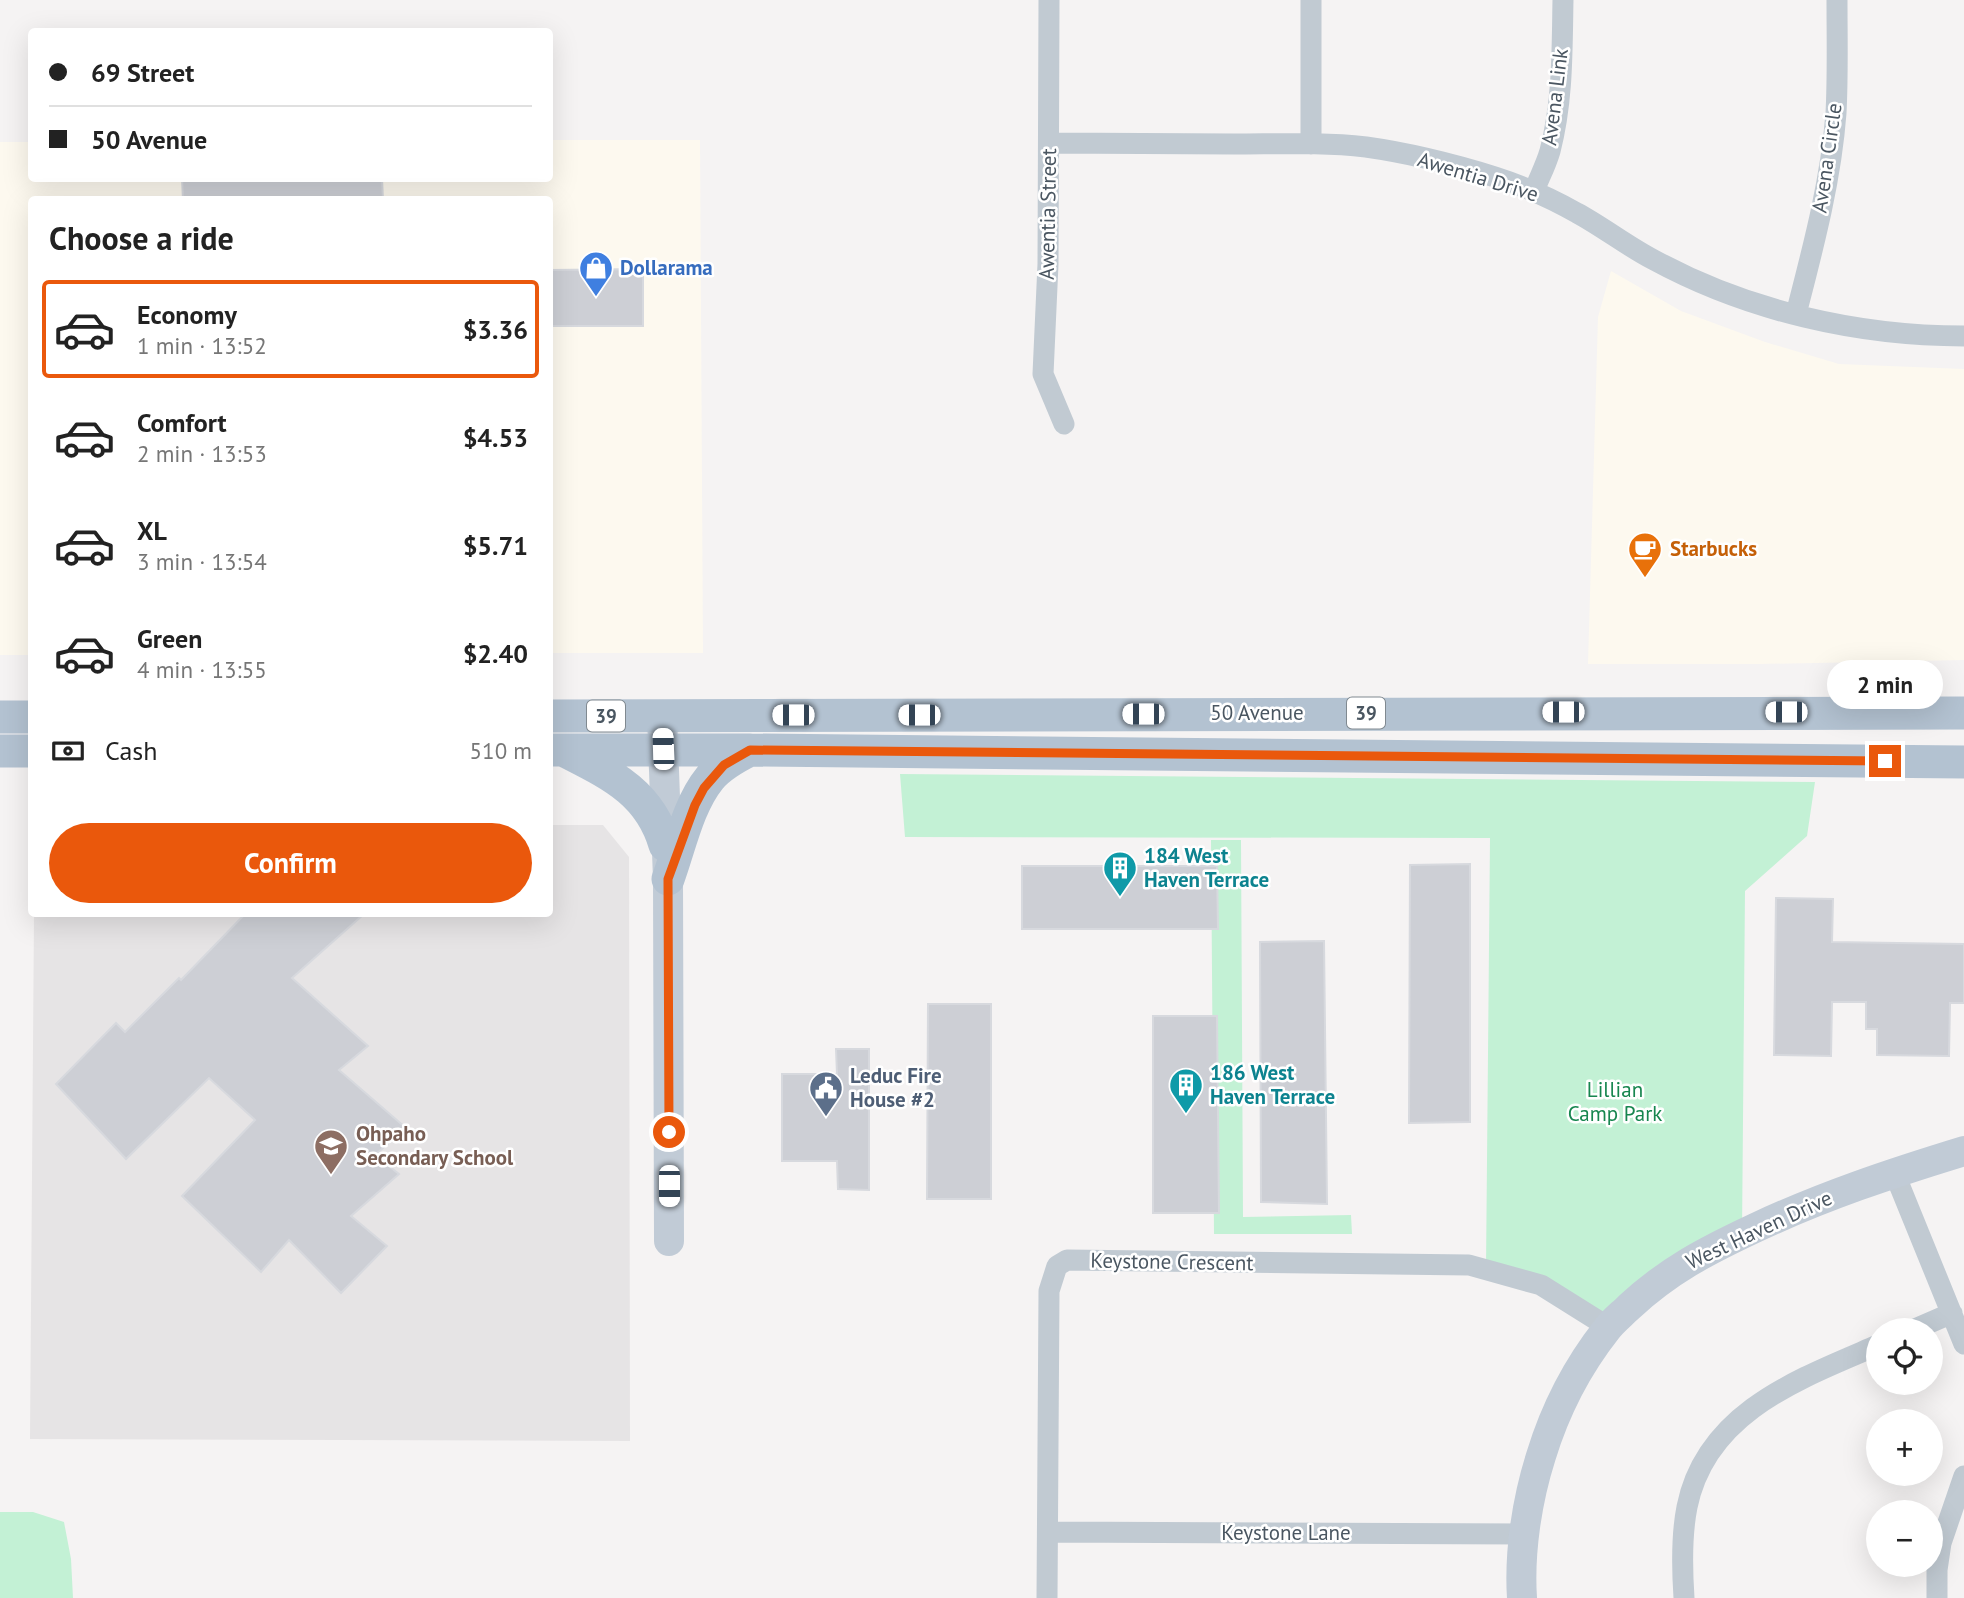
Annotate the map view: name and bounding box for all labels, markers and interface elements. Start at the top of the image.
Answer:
street label: Avena Link [1535,47,1574,147]
text: 69 Street [91,56,194,89]
street label: Avena Circle [1805,101,1848,215]
text: 50 Avenue [91,123,207,156]
street label: Awentia Drive [1414,145,1542,208]
street label: Awentia Street [1033,148,1062,280]
text: Choose a ride [49,217,234,259]
shop icon: Dollarama [577,249,615,298]
place label: Dollarama [620,254,713,281]
icon: car [53,298,116,361]
text: Economy [137,298,237,331]
text: $3.36 [463,313,528,346]
text: 1 min · 13:52 [137,331,267,360]
icon: car [53,406,116,469]
text: Comfort [137,406,227,439]
text: $4.53 [463,421,528,454]
text: 2 min · 13:53 [137,439,267,468]
icon: car [53,514,116,577]
text: XL [137,514,167,547]
text: $5.71 [463,529,528,562]
cafe icon: Starbucks [1626,530,1664,579]
place label: Starbucks [1670,535,1757,562]
text: 3 min · 13:54 [137,547,267,576]
icon: car [53,622,116,685]
text: Green [137,622,202,655]
text: $2.40 [463,637,528,670]
text: 4 min · 13:55 [137,655,267,684]
callout: 2 min [1827,660,1943,708]
text: 2 min [1857,670,1913,699]
road number: 39 [1347,698,1385,728]
street label: 50 Avenue [1210,699,1304,726]
road number: 39 [587,701,625,732]
car [1543,702,1585,723]
car [1766,702,1808,723]
car [1123,704,1165,725]
car [773,705,815,726]
car [899,705,941,726]
car [652,728,675,770]
icon: cash [49,732,87,770]
text: Cash [105,734,157,767]
text: 510 m [470,736,532,765]
route end [1869,745,1901,777]
button: Confirm [49,823,532,903]
place label: 184 West Haven Terrace [1144,842,1269,893]
building icon: 184 West Haven Terrace [1101,849,1139,898]
place label: 186 West Haven Terrace [1210,1059,1335,1110]
place label: Leduc Fire House #2 [850,1062,942,1113]
building icon: 186 West Haven Terrace [1167,1066,1205,1115]
public building icon: Leduc Fire House #2 [807,1069,845,1118]
park label: Lillian Camp Park [1568,1076,1662,1127]
route start [653,1116,685,1148]
place label: Ohpaho Secondary School [356,1120,514,1171]
school or university icon: Ohpaho Secondary School [312,1127,350,1176]
car [659,1165,680,1207]
street label: West Haven Drive [1681,1184,1836,1275]
street label: Keystone Crescent [1090,1247,1254,1276]
map controls [1866,1318,1943,1577]
button: locate [1866,1318,1943,1395]
button: + [1866,1409,1943,1486]
button: − [1866,1500,1943,1577]
street label: Keystone Lane [1221,1519,1351,1546]

